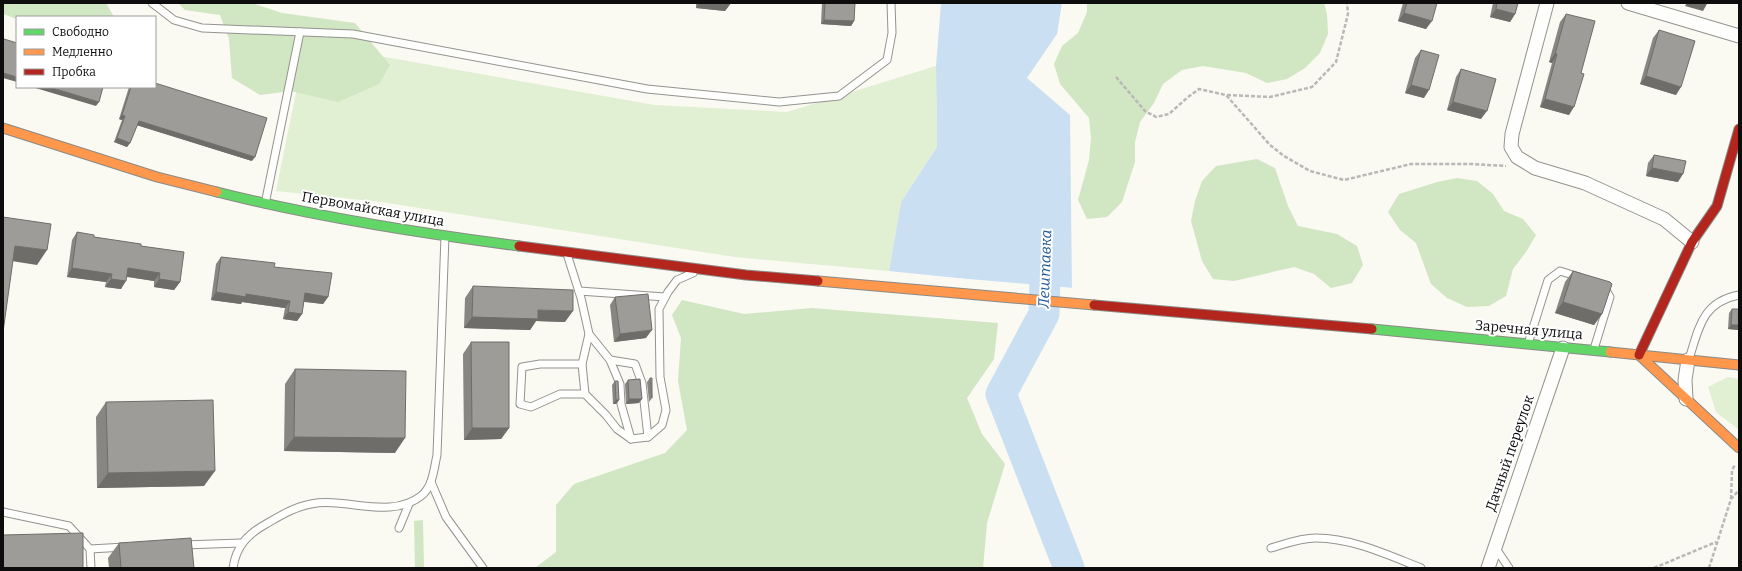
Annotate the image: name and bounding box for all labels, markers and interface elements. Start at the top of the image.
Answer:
legend [16,16,156,88]
text: Свободно [52,25,109,39]
text: Медленно [52,45,113,59]
text: Пробка [52,65,96,79]
street label: Первомайская улица [300,188,446,230]
water label: Лештавка [1035,229,1055,310]
street label: Заречная улица [1474,317,1584,343]
street label: Дачный переулок [1482,392,1538,513]

